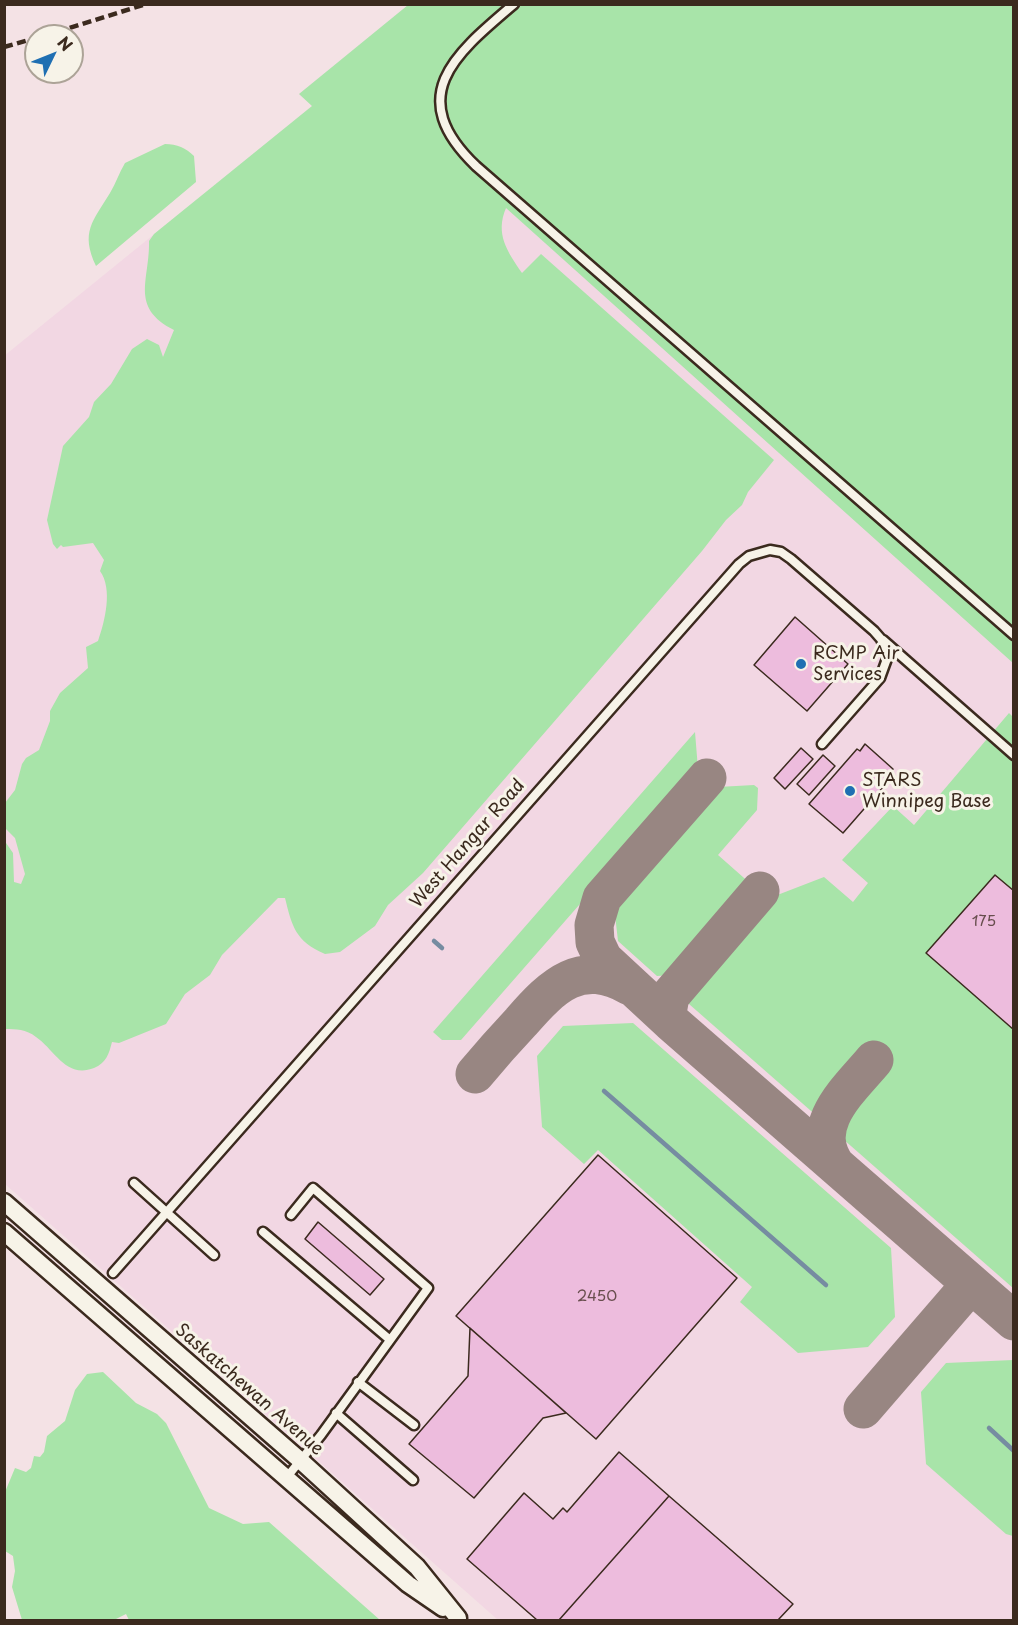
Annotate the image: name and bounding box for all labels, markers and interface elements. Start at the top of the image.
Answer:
north arrow [24,24,84,84]
text: N [53,30,79,56]
place label: RCMP Air Services [813,643,899,686]
marker: RCMP Air Services [794,657,808,671]
place label: STARS Winnipeg Base [862,770,991,812]
street label: West Hangar Road [406,775,530,913]
marker: STARS Winnipeg Base [843,784,857,798]
house number: 175 [972,913,996,931]
house number: 2450 [577,1288,617,1306]
street label: Saskatchewan Avenue [170,1320,328,1460]

